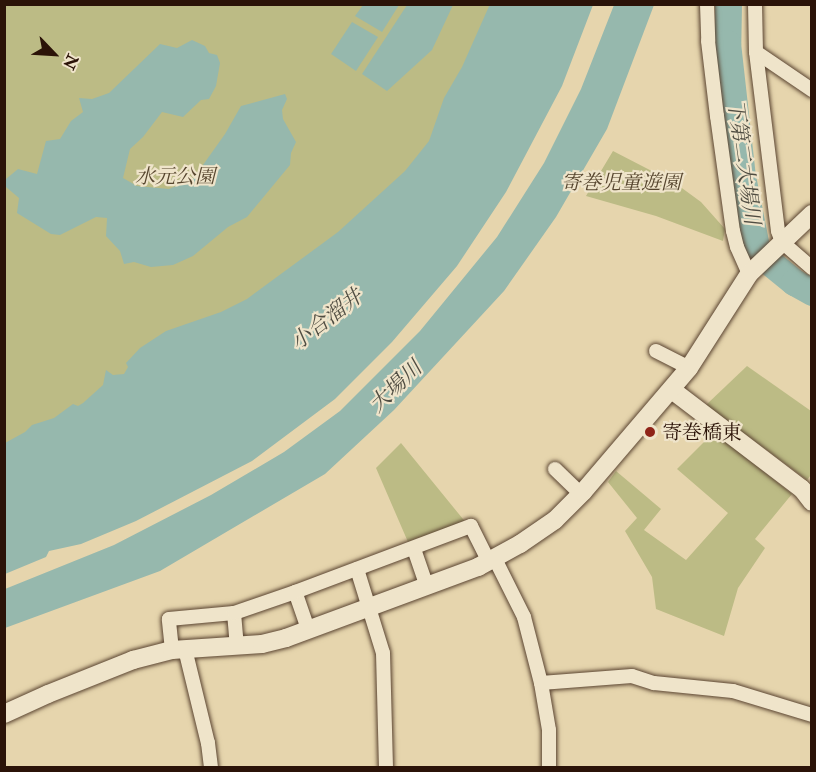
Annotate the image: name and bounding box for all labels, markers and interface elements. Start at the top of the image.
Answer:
north arrow [24,24,84,84]
text: N [58,51,82,72]
water label: 下第二大場川 [722,98,764,226]
park label: 水元公園 [135,164,215,188]
park label: 寄巻児童遊園 [561,170,681,194]
water label: 小合溜井 [286,284,368,356]
water label: 大場川 [365,356,427,418]
place label: 寄巻橋東 [662,420,742,444]
marker: 寄巻橋東 [643,425,657,439]

